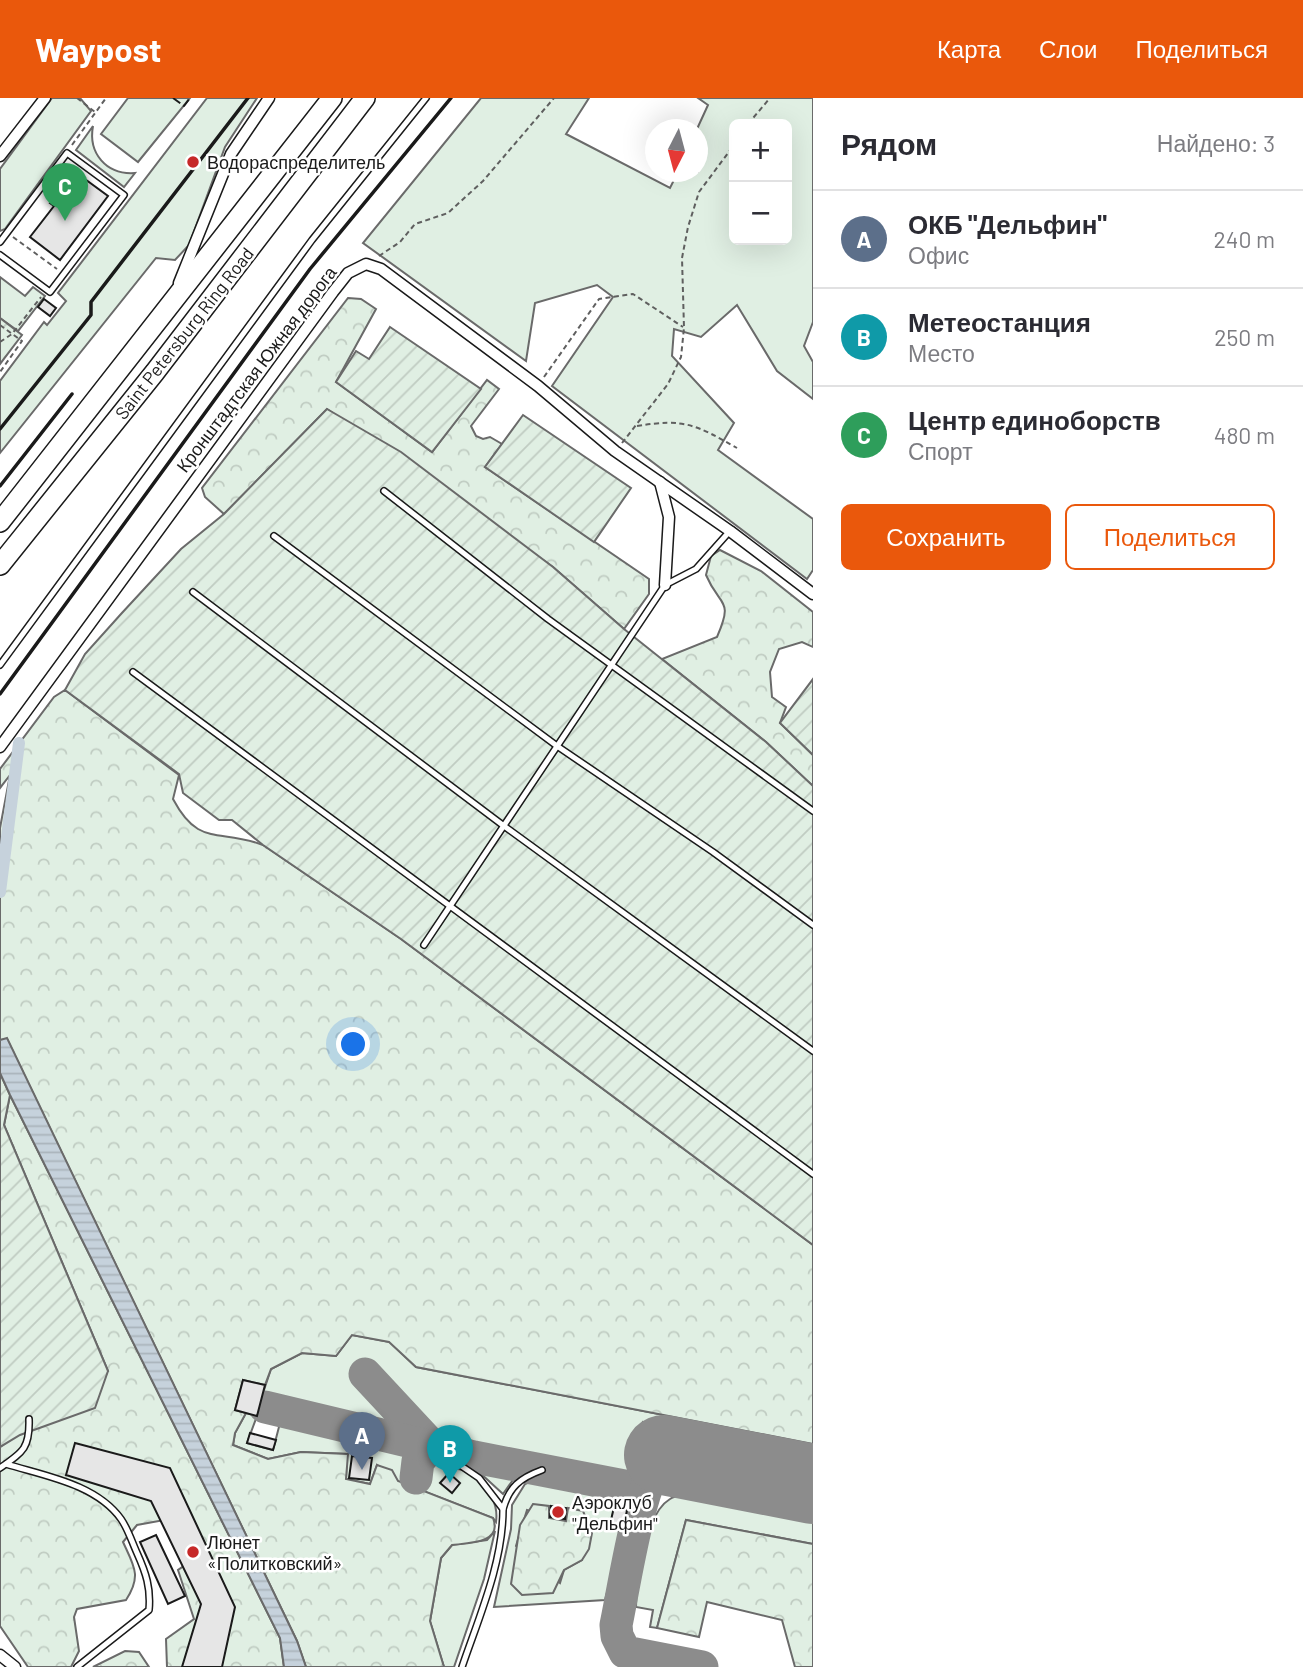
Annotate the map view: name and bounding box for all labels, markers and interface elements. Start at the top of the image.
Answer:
text: Waypost [35,29,162,69]
text: Карта [937,34,1001,63]
text: Слои [1039,34,1097,63]
text: Поделиться [1135,34,1268,63]
north arrow [645,119,708,182]
map controls [729,119,792,245]
button: + [729,119,792,182]
text: Рядом [841,125,937,161]
text: Найдено: 3 [1157,129,1275,157]
place label: Водораспределитель [207,151,385,173]
marker: Водораспределитель [185,154,201,170]
pin: C [42,163,88,221]
button: − [729,182,792,245]
text: ОКБ "Дельфин" [908,208,1107,239]
text: A [856,225,872,253]
text: 240 m [1213,225,1275,253]
text: Офис [908,241,969,269]
street label: Saint Petersburg Ring Road [110,243,258,423]
street label: Кронштадтская Южная дорога [171,261,341,476]
text: Метеостанция [908,306,1091,337]
text: B [857,323,871,351]
text: 250 m [1214,323,1275,351]
text: Место [908,339,975,367]
text: Центр единоборств [908,404,1161,435]
text: C [857,421,871,449]
text: 480 m [1214,421,1275,449]
text: Спорт [908,437,973,465]
button: Сохранить [841,504,1051,570]
button: Поделиться [1065,504,1275,570]
your location [336,1027,370,1061]
pin: A [339,1412,385,1470]
pin: B [427,1425,473,1483]
place label: Аэроклуб "Дельфин" [572,1491,658,1534]
marker: Аэроклуб "Дельфин" [550,1504,566,1520]
place label: Люнет «Политковский» [207,1531,342,1574]
marker: Люнет «Политковский» [185,1544,201,1560]

